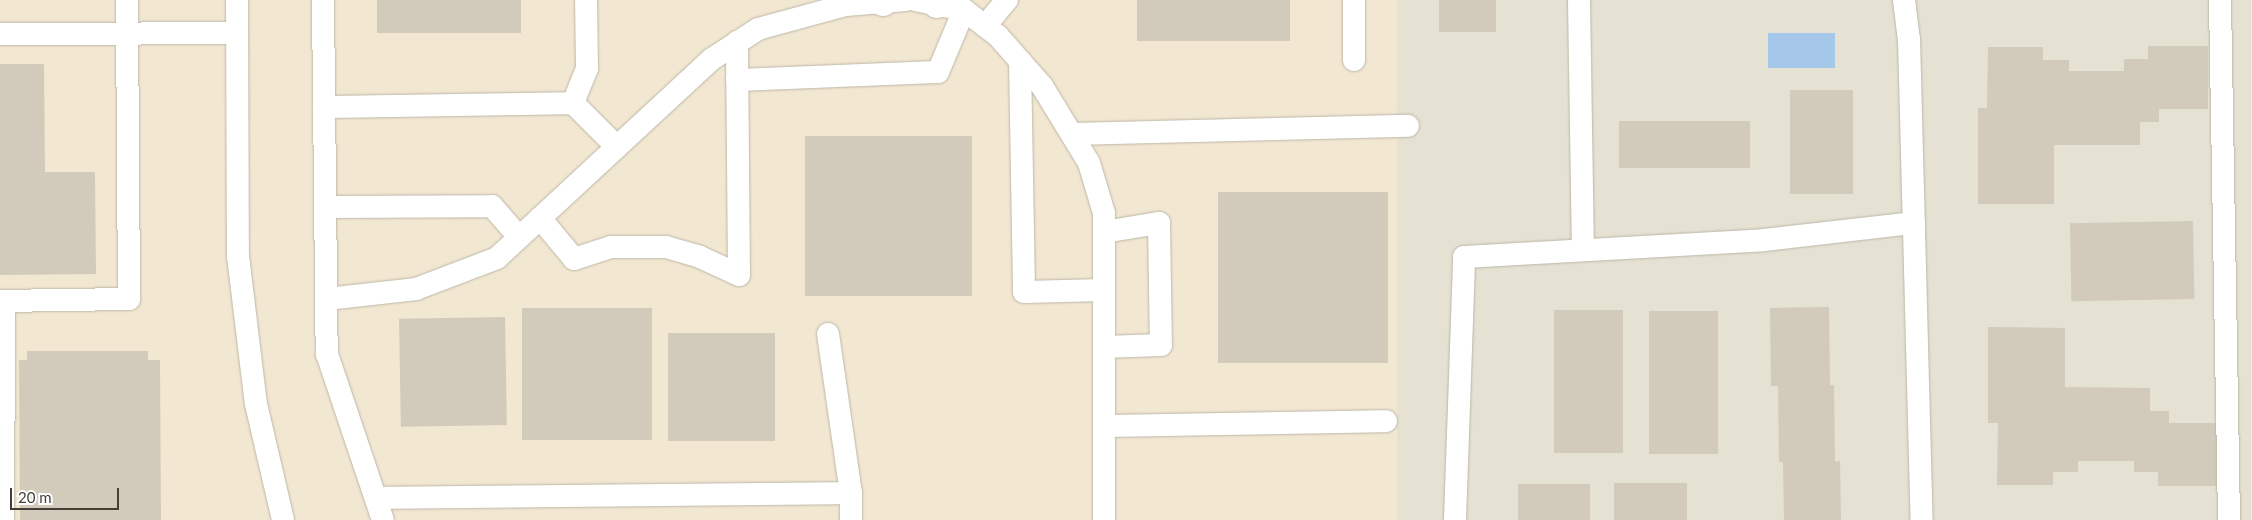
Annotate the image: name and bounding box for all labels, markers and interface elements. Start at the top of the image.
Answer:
scale bar [12,478,121,510]
text: 20 m [18,488,52,506]

